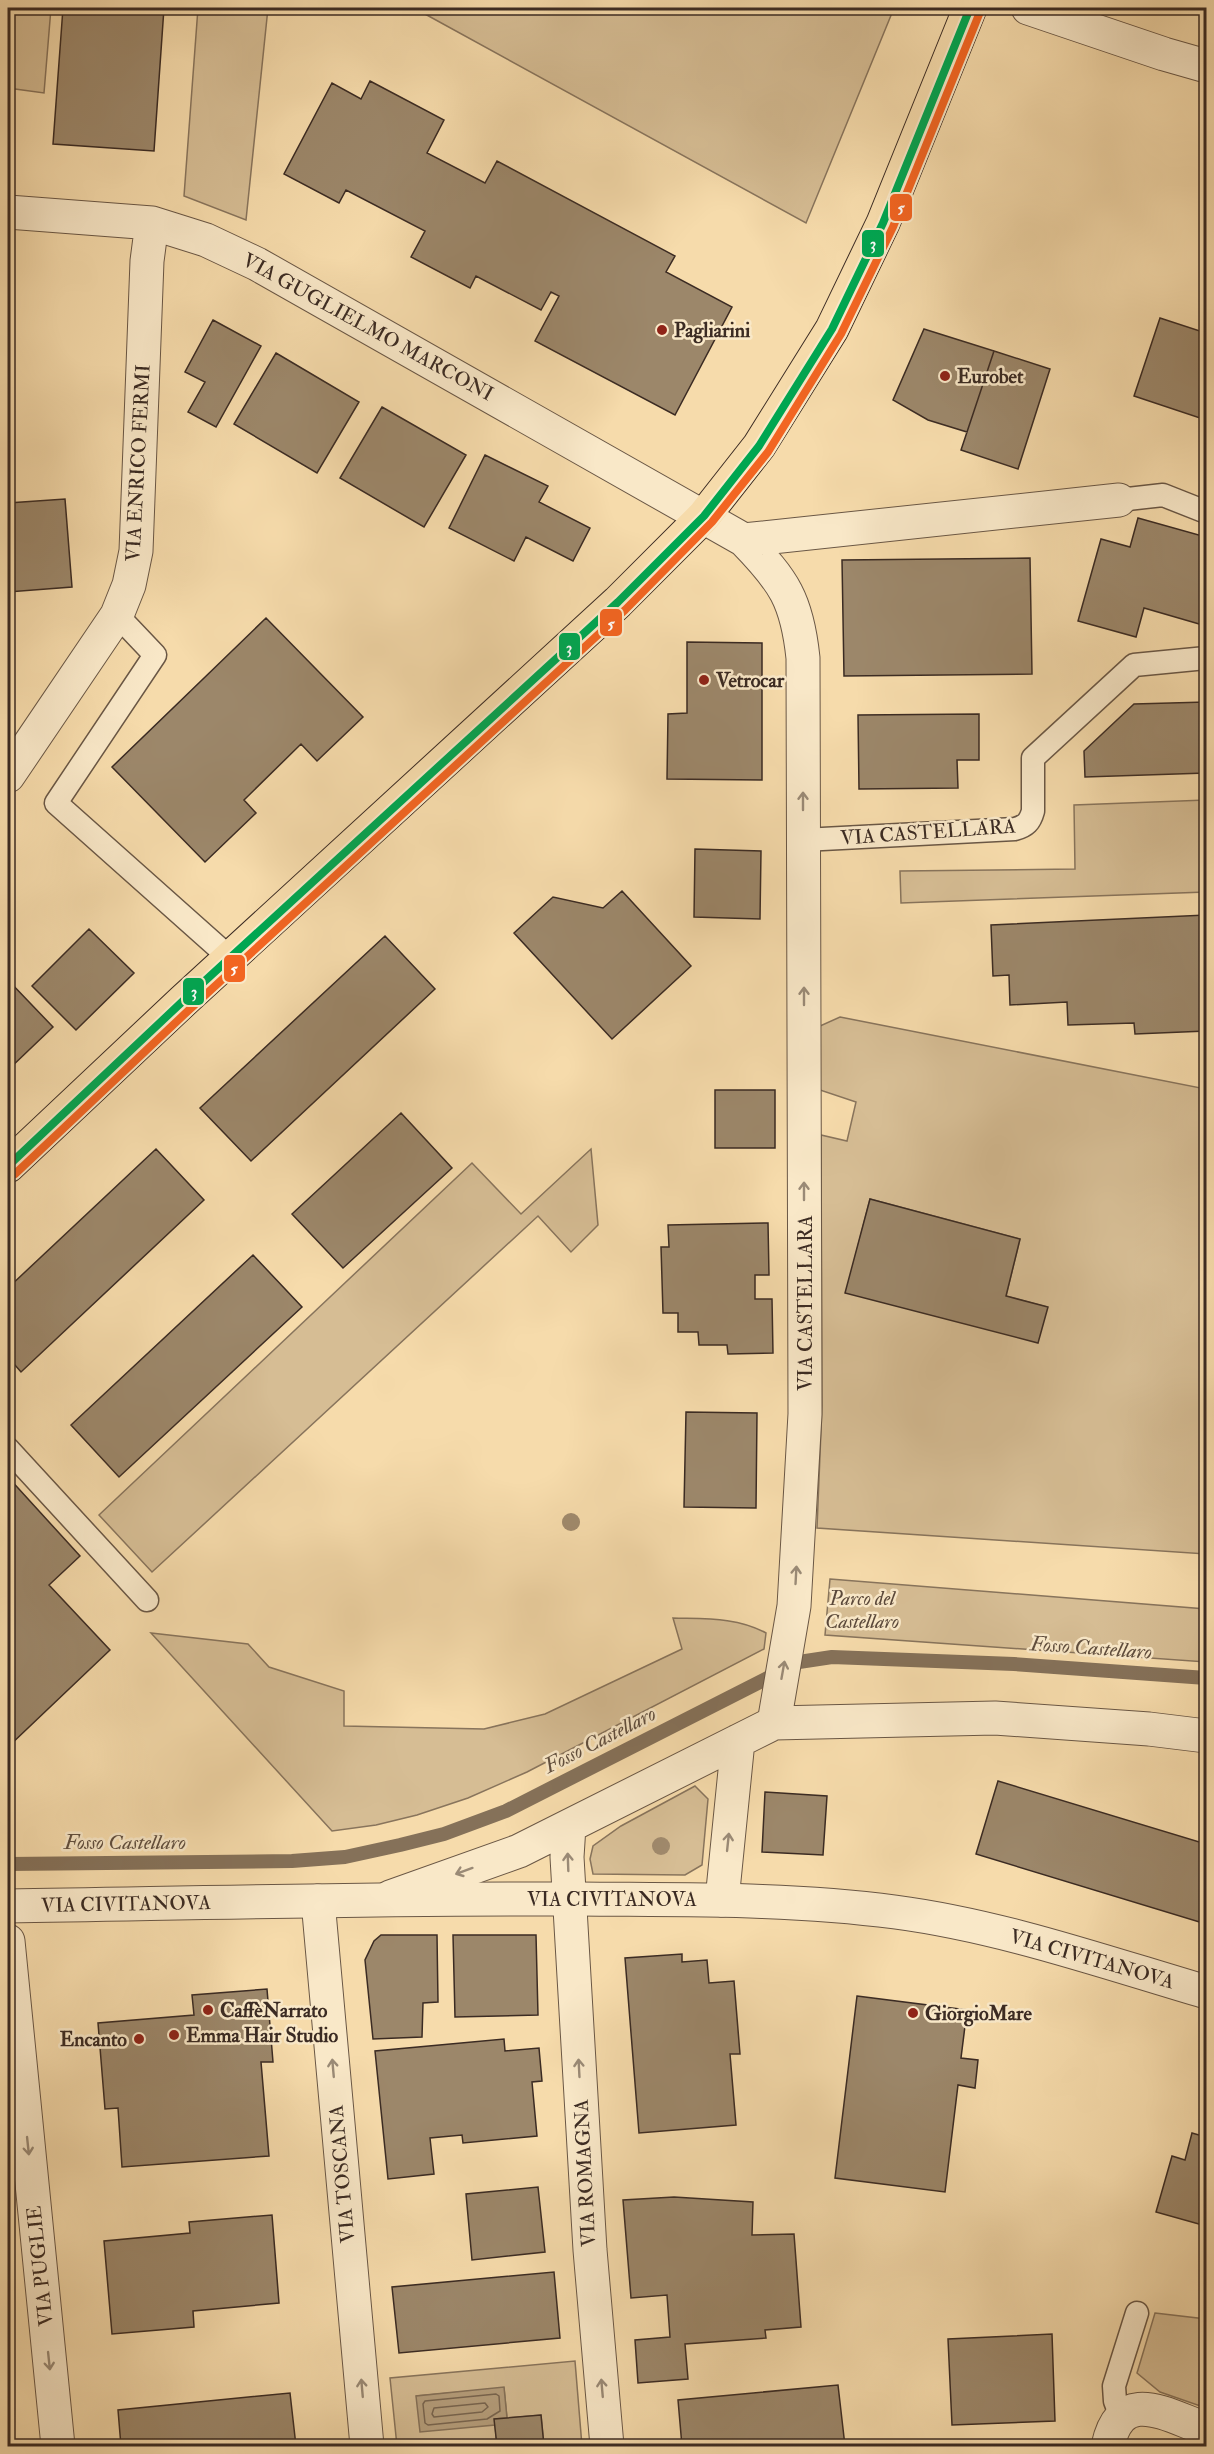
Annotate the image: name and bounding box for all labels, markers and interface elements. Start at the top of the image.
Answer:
line badge: 5 [889,193,913,222]
text: 5 [897,198,905,218]
line badge: 3 [861,229,885,258]
text: 3 [870,234,876,254]
street label: VIA GUGLIELMO MARCONI [238,247,498,407]
place label: Pagliarini [674,318,751,344]
marker: Pagliarini [655,323,669,337]
street label: VIA ENRICO FERMI [120,364,156,562]
place label: Eurobet [957,364,1024,389]
marker: Eurobet [938,369,952,383]
line badge: 5 [599,608,623,637]
text: 5 [607,614,615,634]
line badge: 3 [558,632,581,661]
text: 3 [566,638,572,658]
place label: Vetrocar [715,668,785,693]
marker: Vetrocar [697,673,711,687]
one-way arrow [797,792,809,812]
street label: VIA CASTELLARA [839,813,1017,851]
line badge: 5 [223,954,246,983]
text: 5 [230,959,238,979]
line badge: 3 [182,977,205,1006]
text: 3 [191,982,197,1002]
one-way arrow [798,987,810,1007]
one-way arrow [798,1182,810,1202]
street label: VIA CASTELLARA [793,1215,818,1391]
one-way arrow [790,1565,801,1585]
park label: Parco del Castellaro [825,1586,899,1634]
water label: Fosso Castellaro [1028,1630,1153,1666]
one-way arrow [778,1660,789,1680]
water label: Fosso Castellaro [539,1700,661,1780]
water label: Fosso Castellaro [63,1829,186,1856]
one-way arrow [723,1832,734,1852]
one-way arrow [562,1853,574,1873]
one-way arrow [455,1867,474,1878]
street label: VIA CIVITANOVA [527,1887,697,1912]
street label: VIA CIVITANOVA [41,1890,212,1918]
street label: VIA CIVITANOVA [1007,1924,1177,1995]
place label: CaffèNarrato [220,1998,328,2023]
place label: GiorgioMare [925,2001,1032,2027]
marker: CaffèNarrato [201,2003,215,2017]
marker: GiorgioMare [906,2006,920,2020]
place label: Emma Hair Studio [186,2023,338,2048]
place label: Encanto [60,2027,127,2052]
marker: Emma Hair Studio [167,2028,181,2042]
marker: Encanto [132,2032,146,2046]
one-way arrow [327,2059,338,2079]
one-way arrow [574,2059,585,2079]
street label: VIA ROMAGNA [569,2098,601,2247]
street label: VIA TOSCANA [323,2103,361,2244]
one-way arrow [23,2135,34,2155]
street label: VIA PUGLIE [21,2204,59,2328]
one-way arrow [44,2350,55,2370]
one-way arrow [356,2379,367,2399]
one-way arrow [596,2379,607,2399]

